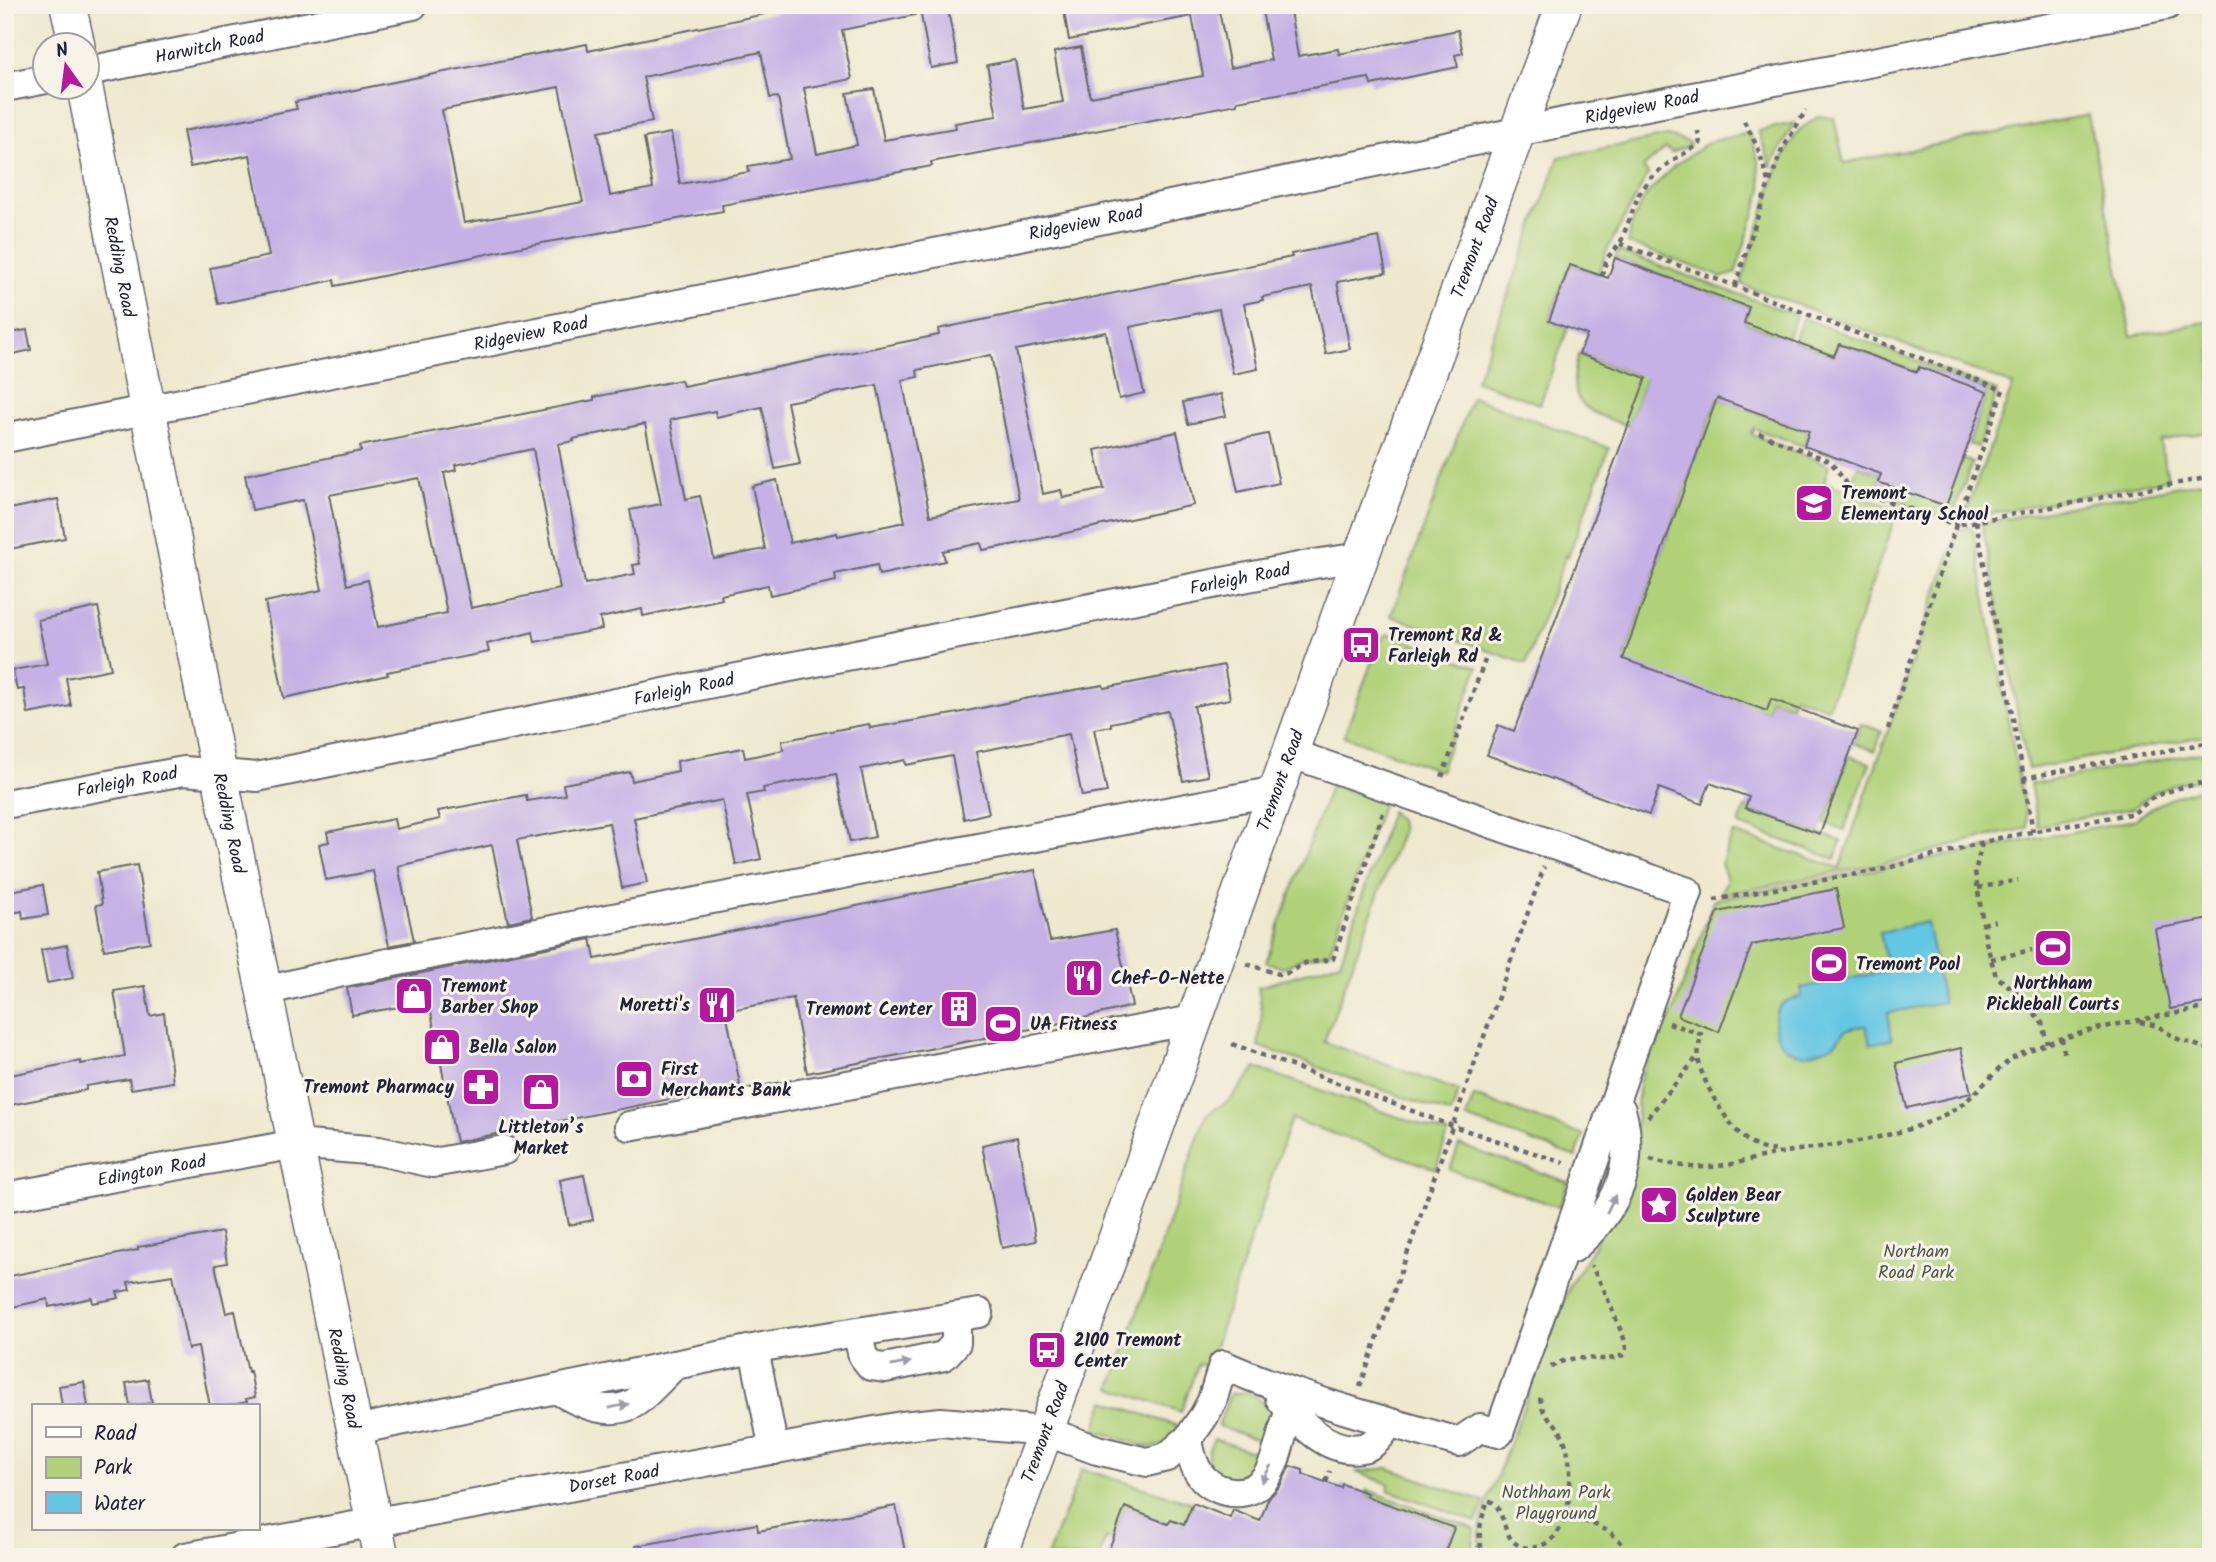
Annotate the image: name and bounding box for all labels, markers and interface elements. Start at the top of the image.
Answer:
street label: Harwitch Road [153,22,268,73]
north arrow [32,32,102,102]
text: N [53,35,72,67]
street label: Ridgeview Road [1582,83,1703,134]
street label: Tremont Road [1444,193,1508,303]
street label: Ridgeview Road [1026,198,1147,250]
street label: Redding Road [94,214,143,321]
street label: Ridgeview Road [471,309,592,360]
place label: Tremont Elementary School [1841,480,1988,530]
school or university icon: Tremont Elementary School [1793,482,1835,524]
street label: Farleigh Road [1187,556,1294,604]
place label: Tremont Rd & Farleigh Rd [1388,622,1503,672]
bus stop icon: Tremont Rd & Farleigh Rd [1340,624,1382,666]
street label: Farleigh Road [631,666,738,715]
street label: Tremont Road [1250,725,1314,836]
street label: Farleigh Road [74,759,181,807]
street label: Redding Road [203,770,253,877]
sports icon: Northham Pickleball Courts [2032,927,2074,969]
sports icon: Tremont Pool [1808,943,1850,985]
place label: Tremont Pool [1856,951,1960,980]
restaurant icon: Chef-O-Nette [1063,957,1105,999]
place label: Chef-O-Nette [1111,965,1224,994]
place label: Northham Pickleball Courts [1987,970,2120,1020]
place label: Tremont Barber Shop [441,973,539,1023]
shop icon: Tremont Barber Shop [393,975,435,1017]
restaurant icon: Moretti's [696,984,738,1026]
building icon: Tremont Center [938,988,980,1030]
place label: Moretti's [620,992,691,1021]
place label: Tremont Center [806,996,933,1025]
sports icon: UA Fitness [982,1003,1024,1045]
place label: UA Fitness [1030,1011,1118,1040]
shop icon: Bella Salon [421,1026,463,1068]
place label: Bella Salon [469,1034,557,1063]
place label: First Merchants Bank [661,1056,792,1106]
bank icon: First Merchants Bank [613,1058,655,1100]
pharmacy icon: Tremont Pharmacy [460,1066,502,1108]
shop icon: Littleton’s Market [520,1071,562,1113]
place label: Tremont Pharmacy [303,1074,455,1103]
place label: Littleton’s Market [498,1114,584,1164]
street label: Edington Road [95,1147,210,1196]
place label: Golden Bear Sculpture [1686,1182,1782,1232]
place icon: Golden Bear Sculpture [1638,1184,1680,1226]
one-way arrow [1606,1194,1617,1214]
park label: Northam Road Park [1878,1238,1955,1288]
street label: Redding Road [318,1325,367,1433]
place label: 2100 Tremont Center [1074,1327,1182,1377]
bus stop icon: 2100 Tremont Center [1026,1329,1068,1371]
one-way arrow [890,1359,912,1370]
street label: Tremont Road [1014,1377,1079,1488]
one-way arrow [608,1400,630,1411]
legend [32,1404,259,1530]
text: Road [94,1418,137,1451]
text: Park [94,1452,132,1485]
street label: Dorset Road [566,1457,663,1503]
one-way arrow [1260,1465,1272,1484]
park label: Nothham Park Playground [1501,1479,1611,1529]
text: Water [94,1488,146,1521]

